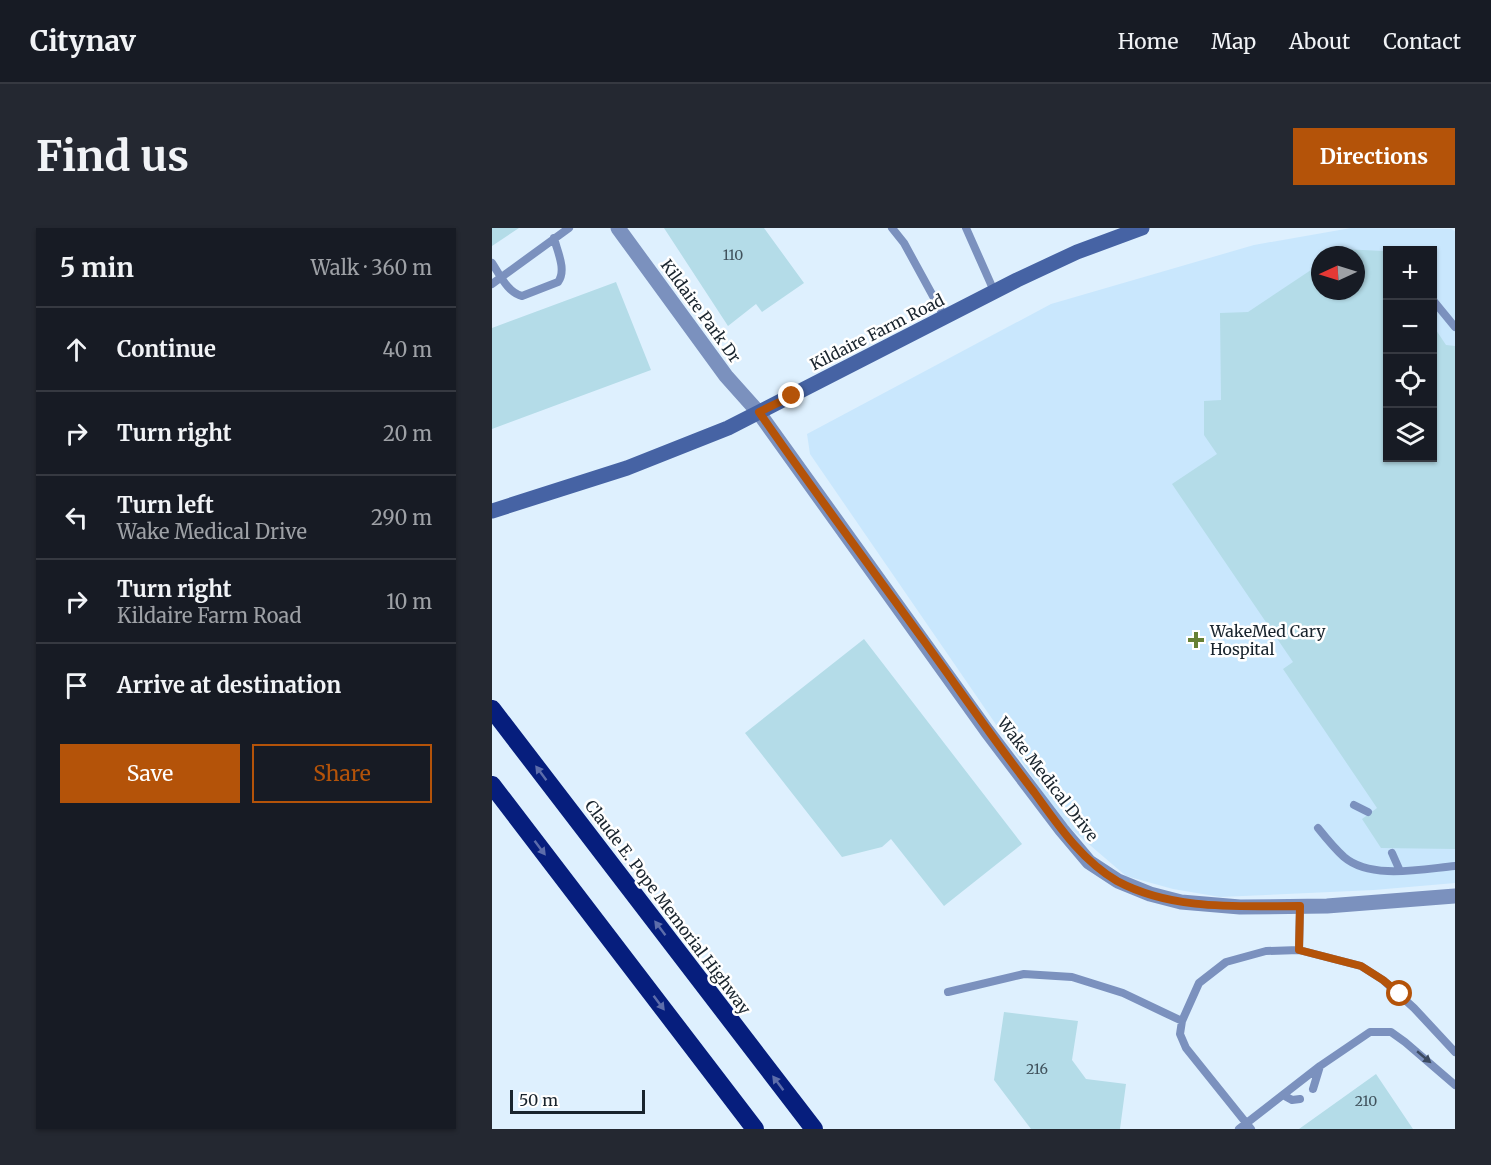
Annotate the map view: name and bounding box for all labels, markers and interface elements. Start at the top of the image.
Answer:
text: Citynav [30,23,136,59]
text: Home [1118,28,1178,55]
text: Map [1211,28,1256,55]
text: About [1289,28,1350,55]
text: Contact [1383,28,1461,55]
button: Directions [1293,128,1455,185]
text: Find us [36,130,189,182]
house number: 110 [723,246,743,264]
north arrow [1311,246,1365,300]
map controls [1383,246,1437,462]
button: + [1383,246,1437,300]
text: 5 min [60,251,134,284]
text: Walk · 360 m [311,255,432,280]
street label: Kildaire Park Dr [657,255,745,367]
street label: Kildaire Farm Road [807,289,948,374]
button: − [1383,300,1437,354]
icon: ahead [60,333,93,366]
text: Continue [117,335,216,363]
text: 40 m [382,337,432,362]
button: locate [1383,354,1437,408]
route end [778,382,804,408]
button: layers [1383,408,1437,462]
icon: right [60,417,93,450]
text: Turn right [117,419,231,447]
text: 20 m [383,421,432,446]
text: Turn left [117,491,214,519]
icon: left [60,501,93,534]
text: 290 m [371,505,432,530]
text: Wake Medical Drive [117,519,307,544]
text: Turn right [117,575,231,603]
icon: right [60,585,93,618]
text: 10 m [386,589,432,614]
text: Kildaire Farm Road [117,603,301,628]
place label: WakeMed Cary Hospital [1209,621,1326,659]
marker: WakeMed Cary Hospital [1187,631,1205,649]
icon: arrive [60,669,93,702]
text: Arrive at destination [117,671,341,699]
street label: Wake Medical Drive [993,712,1103,845]
button: Save [60,744,240,803]
button: Share [252,744,432,803]
one-way arrow [535,765,548,781]
street label: Claude E. Pope Memorial Highway [581,796,756,1019]
one-way arrow [534,841,546,856]
one-way arrow [653,920,666,936]
route start [1386,980,1412,1006]
one-way arrow [652,995,665,1011]
one-way arrow [1416,1051,1432,1064]
house number: 216 [1026,1060,1048,1078]
one-way arrow [773,1075,785,1090]
scale bar [510,1087,645,1114]
text: 50 m [519,1090,558,1110]
house number: 210 [1355,1092,1377,1110]

